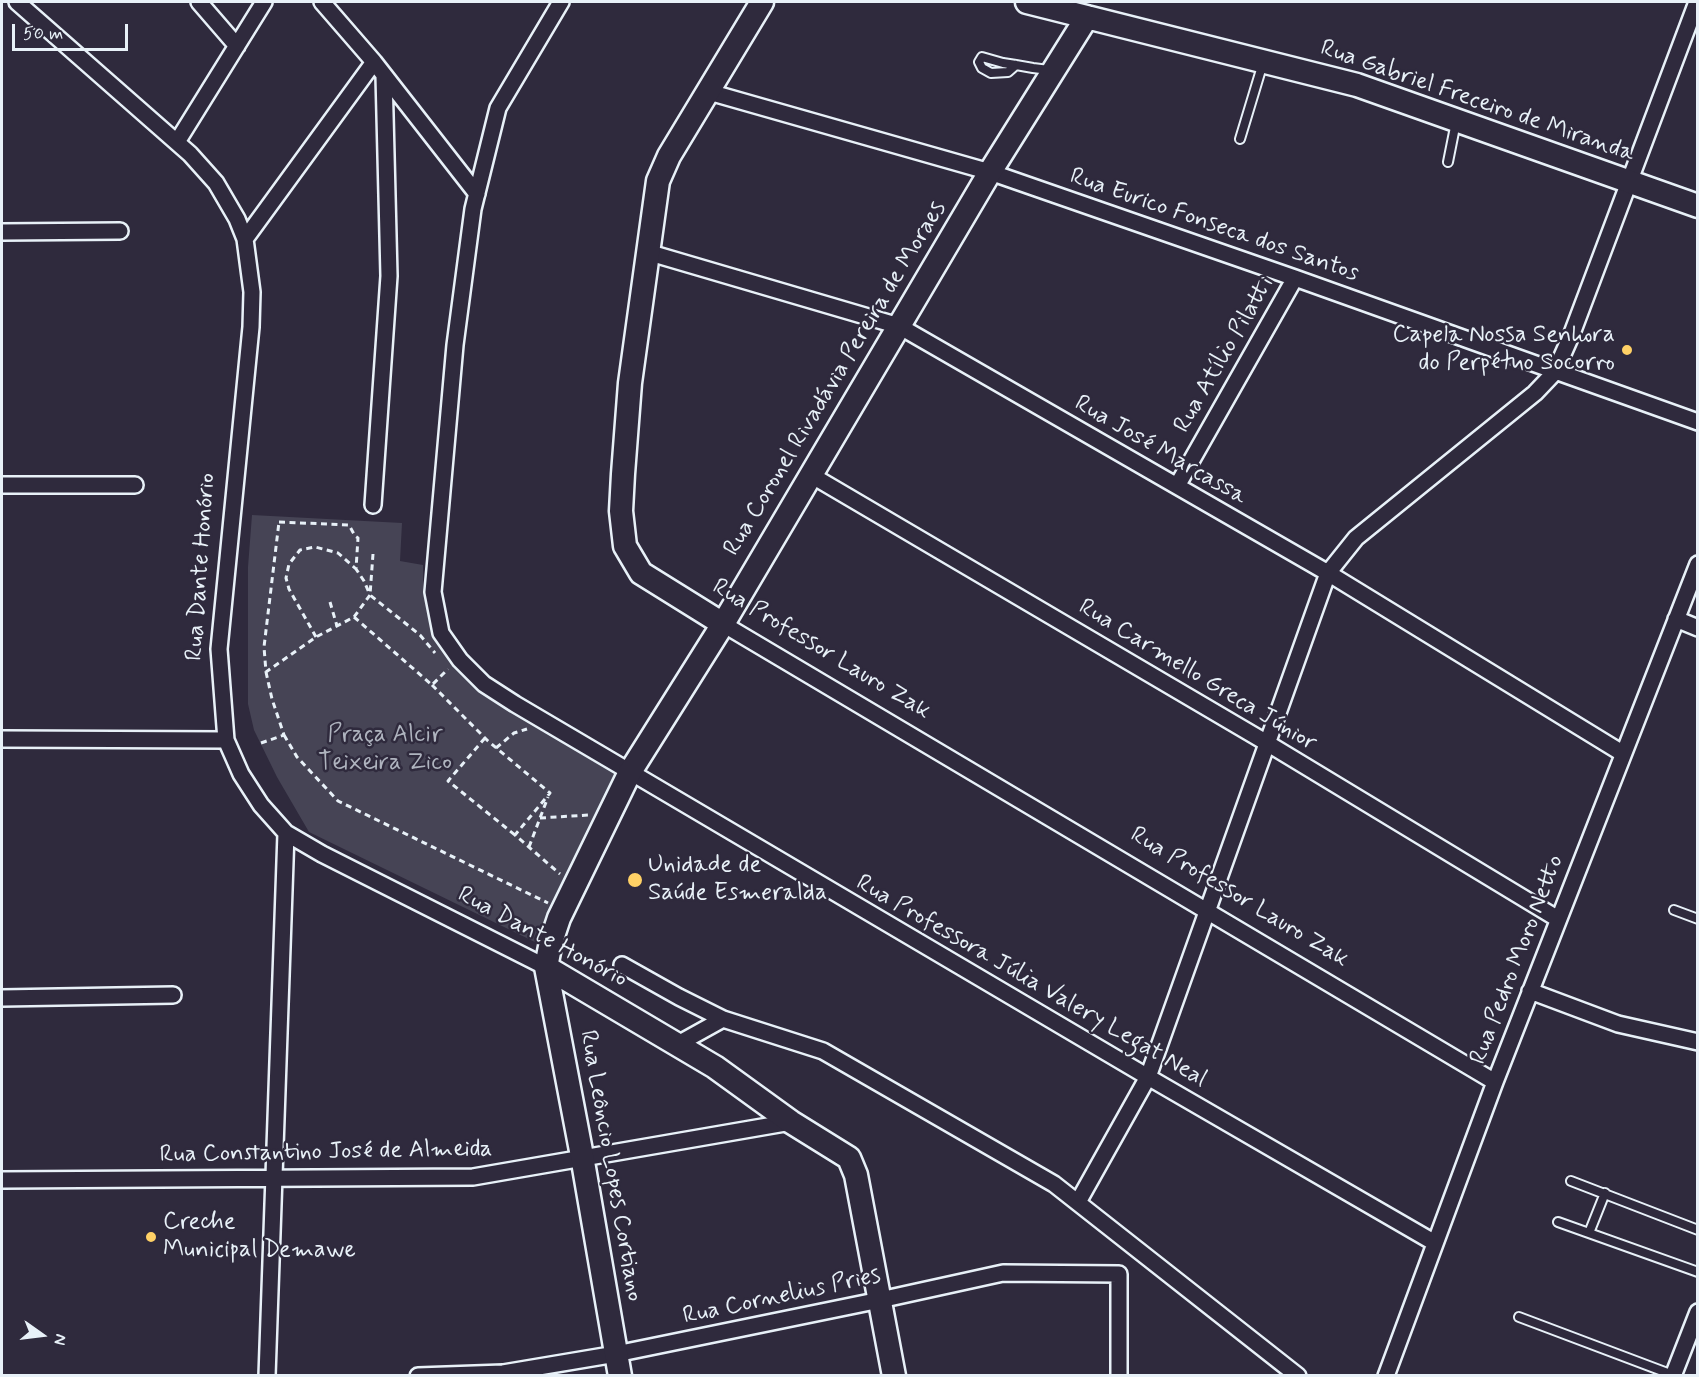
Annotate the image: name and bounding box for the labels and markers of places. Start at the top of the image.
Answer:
place label: Capela Nossa Senhora do Perpétuo Socorro [1393,322,1615,378]
marker: Capela Nossa Senhora do Perpétuo Socorro [1620,343,1634,357]
place label: Unidade de Saúde Esmeralda [648,852,827,908]
marker: Unidade de Saúde Esmeralda [626,871,644,889]
place label: Creche Municipal Demawe [163,1209,356,1265]
marker: Creche Municipal Demawe [144,1230,158,1244]

